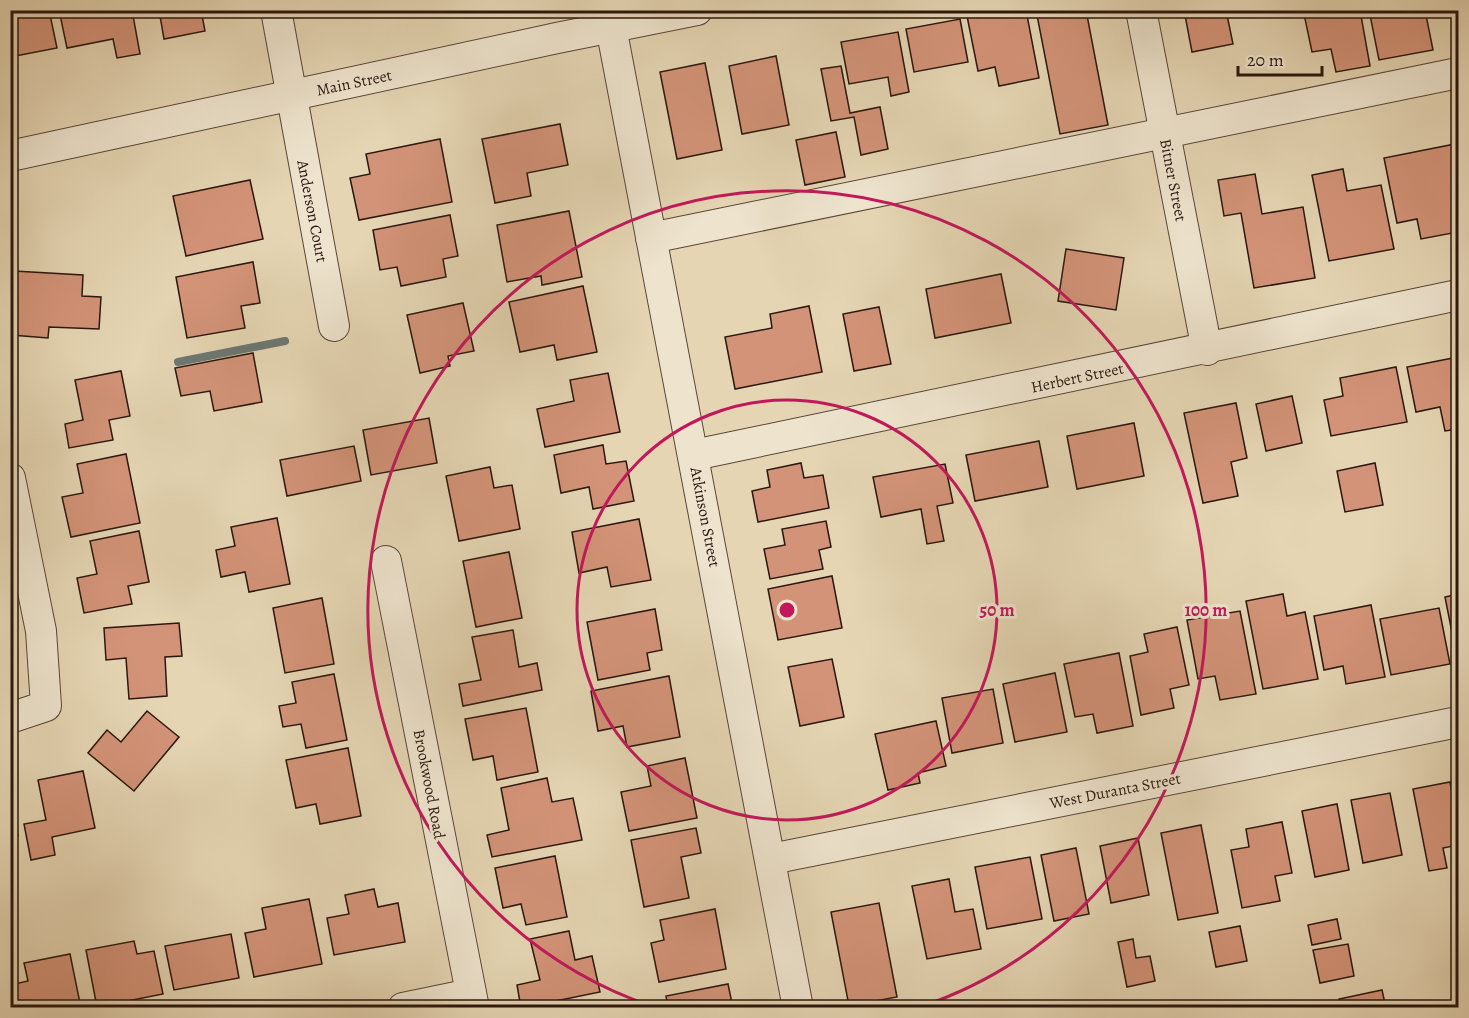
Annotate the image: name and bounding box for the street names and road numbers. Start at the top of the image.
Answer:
street label: Main Street [314,64,394,102]
street label: Bitner Street [1154,137,1192,223]
street label: Anderson Court [291,157,333,264]
street label: Herbert Street [1029,357,1126,399]
street label: Atkinson Street [684,464,726,569]
street label: Brookwood Road [408,727,451,841]
street label: West Duranta Street [1047,767,1183,815]

